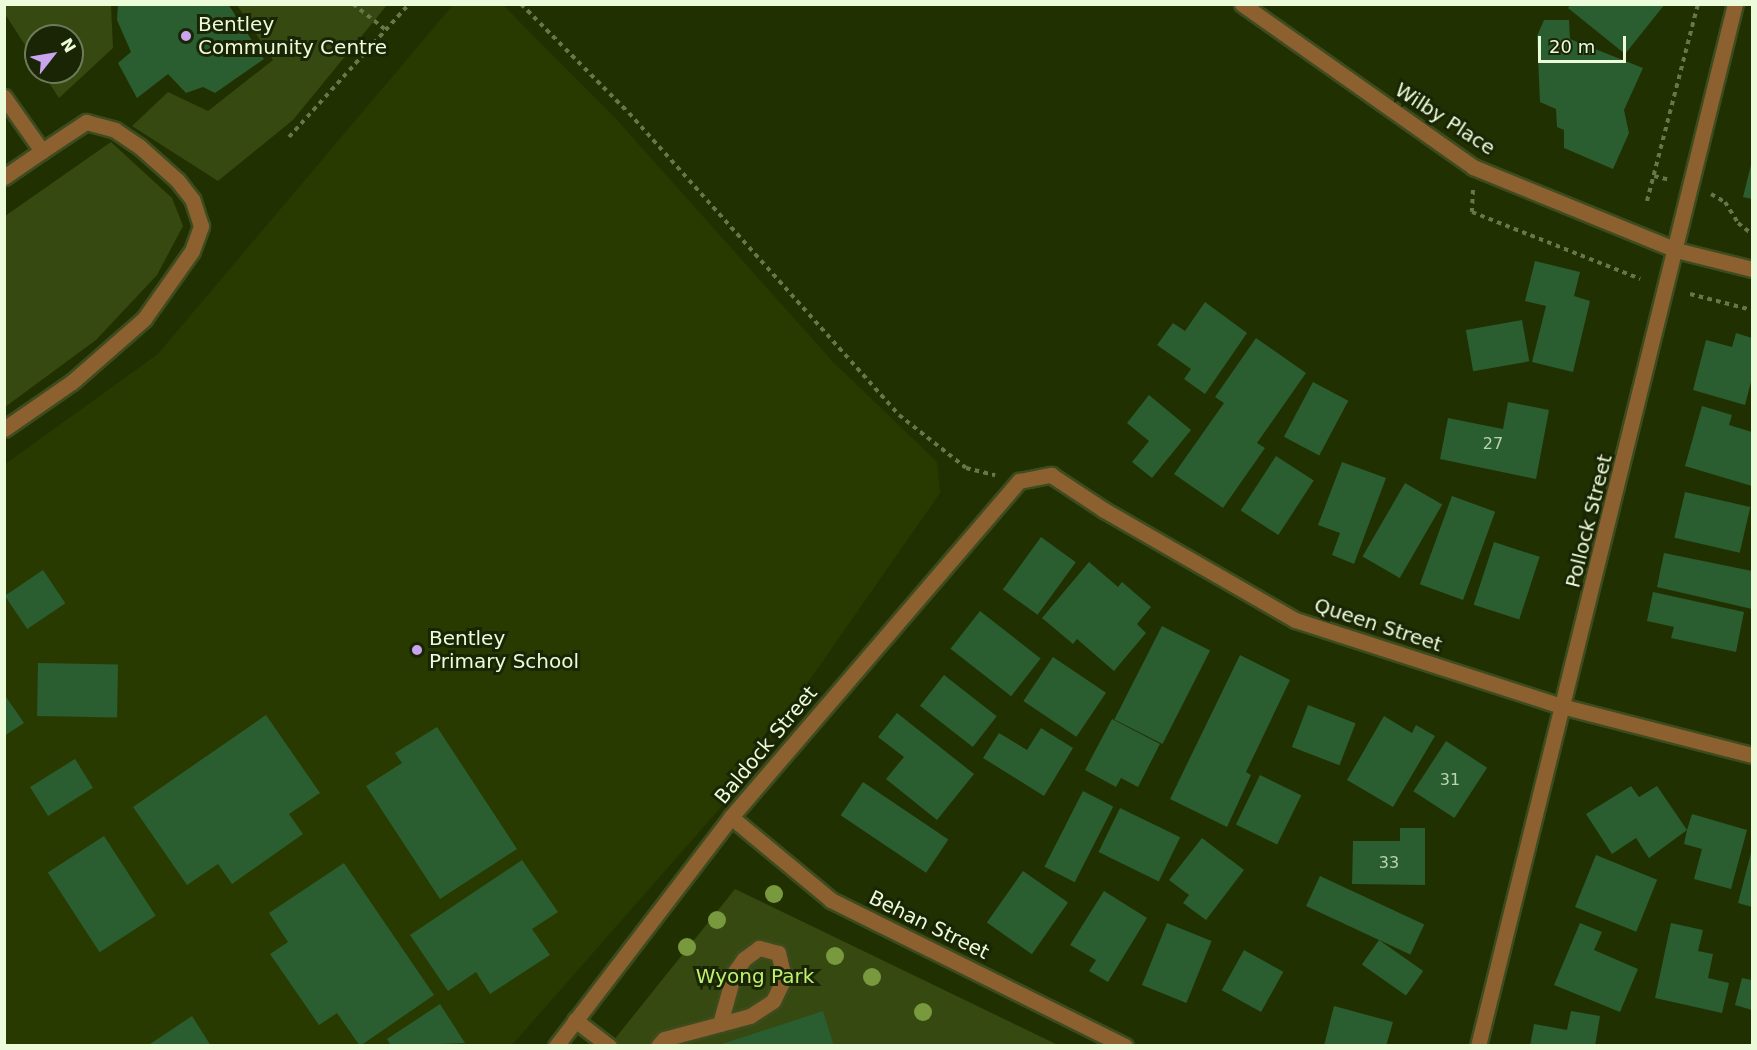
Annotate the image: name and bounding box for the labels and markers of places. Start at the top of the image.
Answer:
place label: Bentley Community Centre [198,13,387,60]
marker: Bentley Community Centre [179,29,193,43]
place label: Bentley Primary School [429,626,579,673]
marker: Bentley Primary School [410,643,424,657]

